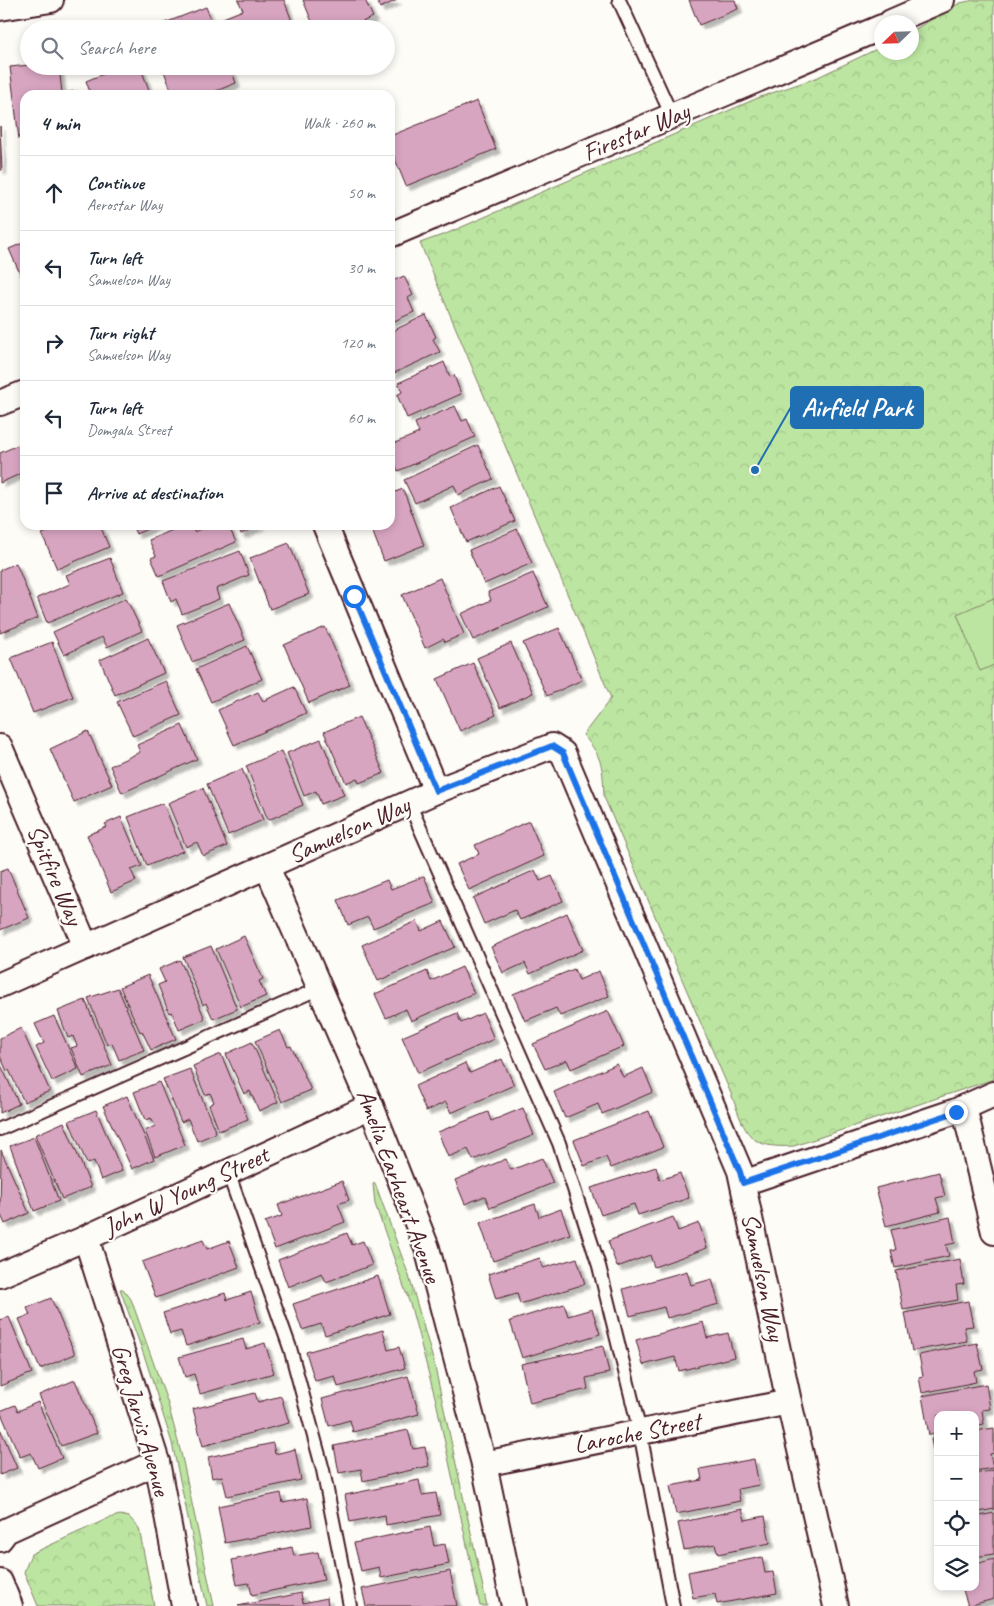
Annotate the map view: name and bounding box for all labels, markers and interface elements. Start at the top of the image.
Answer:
north arrow [874,15,919,60]
search box [20,20,395,75]
icon: search [38,34,66,62]
text: Search here [78,36,155,60]
street label: Firestar Way [578,95,696,169]
text: 4 min [40,110,80,136]
text: Walk · 260 m [303,113,375,133]
text: Continue [87,171,144,195]
icon: ahead [40,179,68,207]
text: 50 m [348,183,375,203]
text: Aerostar Way [87,195,163,215]
text: Turn left [87,246,142,270]
icon: left [40,254,68,282]
text: 30 m [348,258,375,278]
text: Samuelson Way [87,270,170,290]
text: Turn right [87,321,154,345]
icon: right [40,329,68,357]
text: 120 m [341,333,375,353]
text: Samuelson Way [87,345,170,365]
callout: Airfield Park [791,387,923,428]
text: Airfield Park [802,391,915,424]
text: Turn left [87,396,142,420]
icon: left [40,404,68,432]
text: 60 m [348,408,375,428]
text: Domgala Street [87,420,171,440]
icon: arrive [40,479,68,507]
text: Arrive at destination [87,481,223,505]
route start [343,585,366,608]
street label: Samuelson Way [283,788,416,871]
street label: Spitfire Way [20,820,91,932]
street label: Amelia Earheart Avenue [349,1085,450,1289]
route end [945,1101,968,1124]
street label: John W Young Street [97,1138,276,1244]
street label: Samuelson Way [734,1210,792,1345]
street label: Greg Jarvis Avenue [104,1341,178,1501]
street label: Laroche Street [571,1404,707,1461]
map controls [934,1411,979,1591]
button: + [934,1411,979,1456]
button: − [934,1456,979,1501]
button: locate [934,1501,979,1546]
button: layers [934,1546,979,1591]

